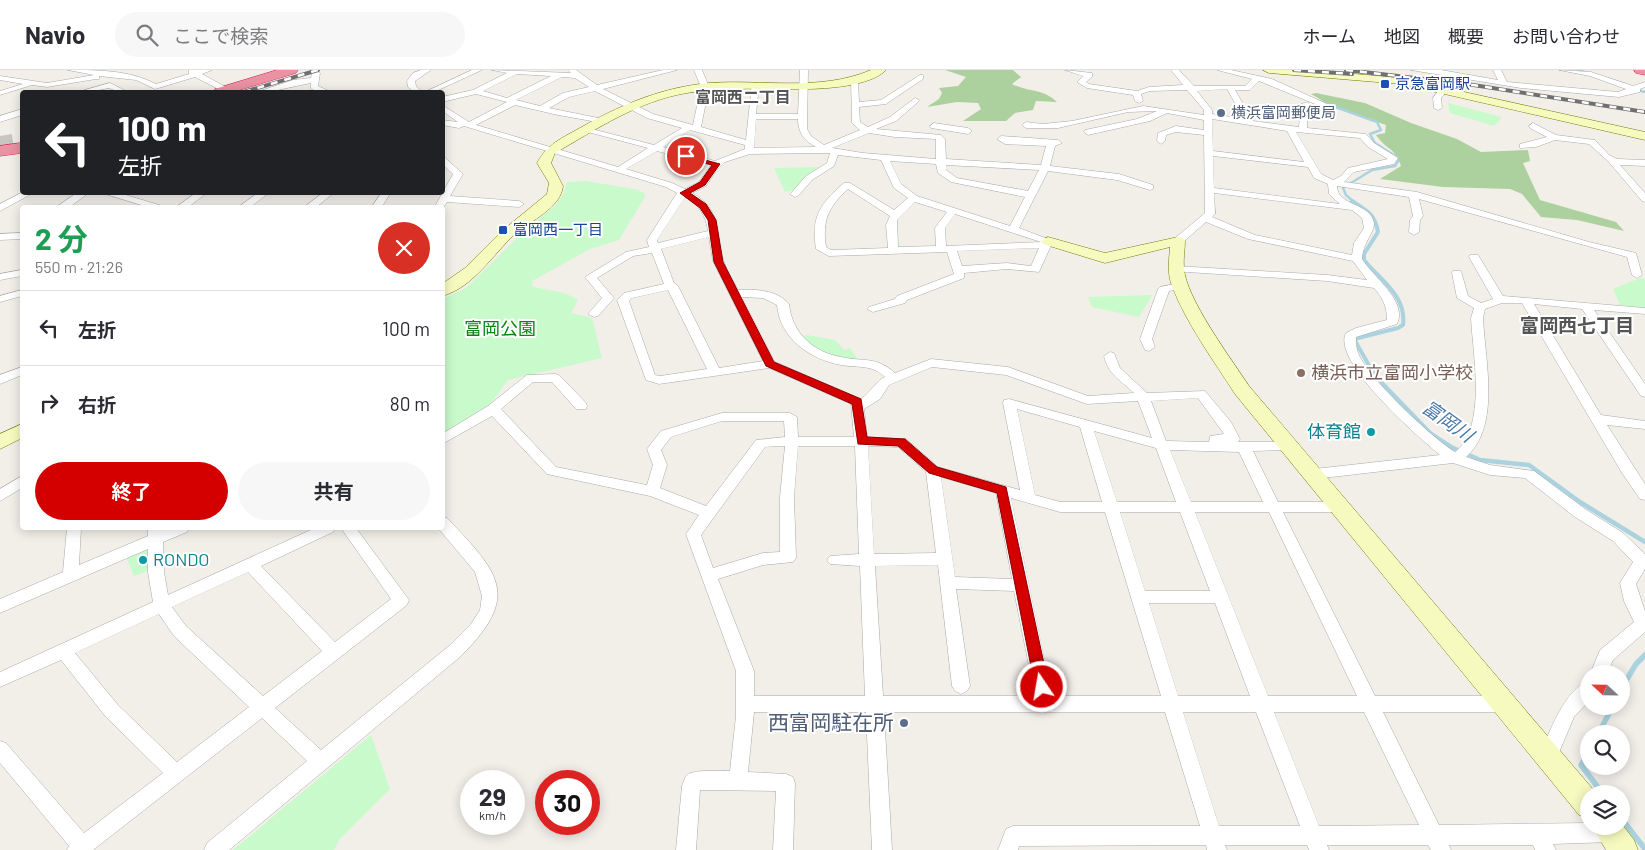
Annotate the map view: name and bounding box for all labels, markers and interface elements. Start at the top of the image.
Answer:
search box [115,12,465,57]
text: Navio [25,20,85,49]
icon: search [133,21,161,49]
text: ここで検索 [173,24,268,47]
text: ホーム [1303,25,1356,47]
text: 地図 [1384,25,1420,47]
text: 概要 [1448,25,1484,47]
text: お問い合わせ [1512,25,1620,47]
place label: 京急富岡駅 [1395,74,1470,92]
marker: 京急富岡駅 [1379,78,1391,90]
district label: 富岡西二丁目 [695,87,791,106]
place label: 横浜富岡郵便局 [1231,103,1336,121]
text: 100 m [118,106,207,148]
marker: 横浜富岡郵便局 [1215,107,1227,119]
icon: left [35,110,100,175]
pin [665,135,707,177]
icon: arrive [672,142,700,170]
text: 左折 [118,152,162,178]
text: 2 分 [35,220,88,256]
place label: 富岡西一丁目 [513,220,603,238]
button: close [378,222,430,274]
marker: 富岡西一丁目 [497,224,509,236]
text: 550 m · 21:26 [35,257,123,276]
district label: 富岡西七丁目 [1520,313,1634,336]
icon: left [35,314,63,342]
text: 100 m [382,317,430,340]
park label: 富岡公園 [464,317,536,339]
text: 左折 [78,318,116,341]
place label: 横浜市立富岡小学校 [1311,361,1473,383]
marker: 横浜市立富岡小学校 [1295,367,1307,379]
icon: right [35,389,63,417]
text: 80 m [390,392,430,415]
text: 右折 [78,393,116,416]
water label: 富岡川 [1418,395,1480,448]
place label: 体育館 [1307,420,1361,442]
marker: 体育館 [1365,426,1377,438]
button: 終了 [35,462,228,520]
button: 共有 [238,462,430,520]
place label: RONDO [153,548,209,570]
marker: RONDO [137,554,149,566]
position arrow [1015,660,1067,712]
north arrow [1580,665,1630,715]
map controls [1580,665,1630,835]
place label: 西富岡駐在所 [768,709,894,734]
marker: 西富岡駐在所 [898,717,910,729]
button: search [1580,725,1630,775]
speed limit sign: 30 [535,770,600,835]
text: 29 [479,781,506,811]
button: layers [1580,785,1630,835]
text: km/h [479,808,506,822]

